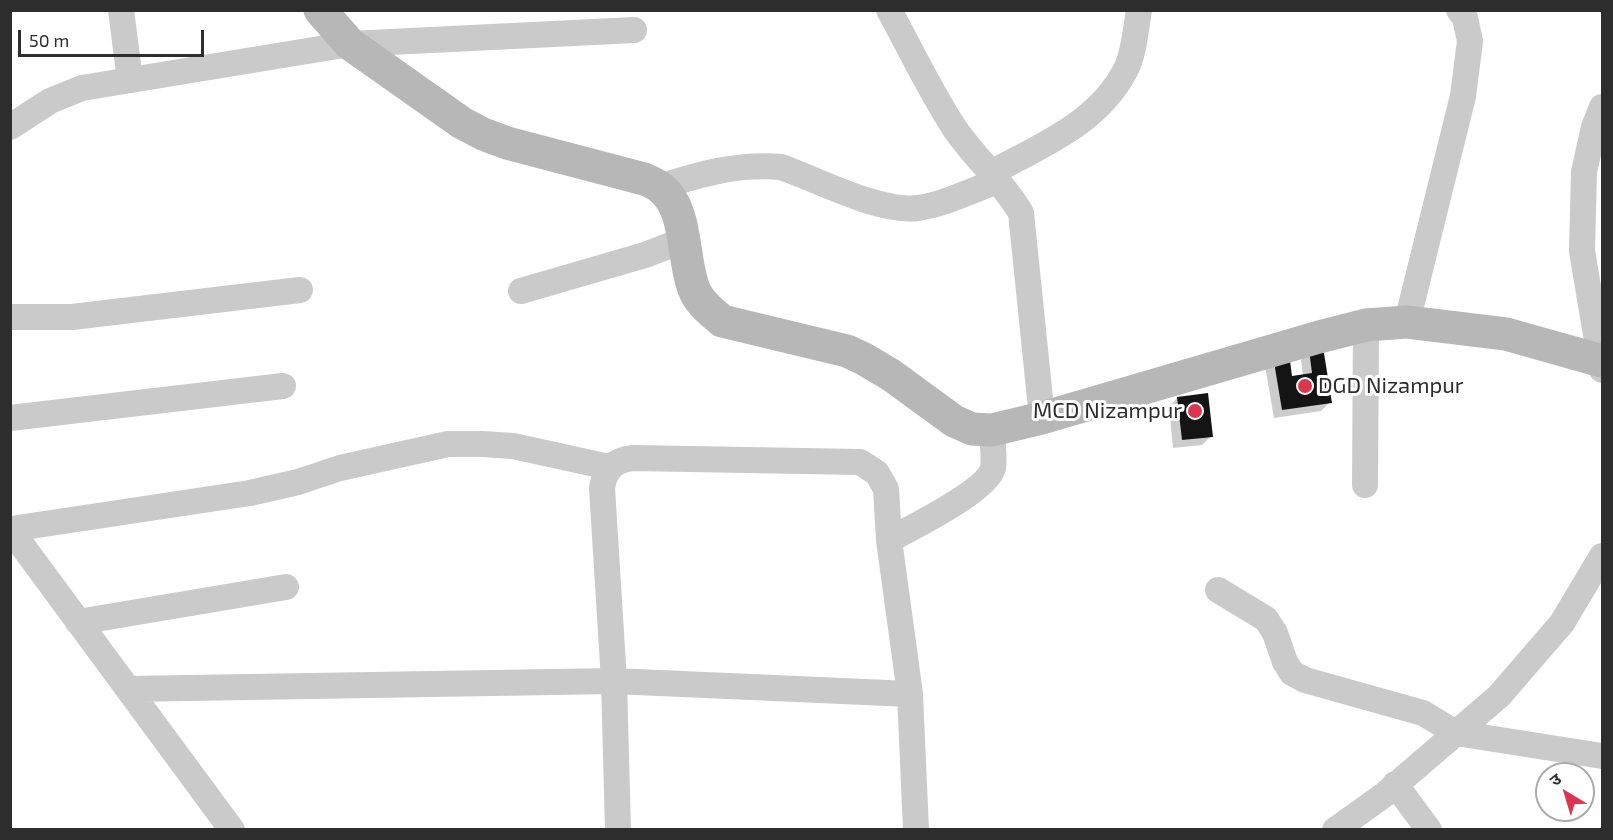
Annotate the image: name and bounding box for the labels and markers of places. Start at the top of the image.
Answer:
place label: DGD Nizampur [1318,373,1464,399]
marker: DGD Nizampur [1296,377,1314,395]
place label: MCD Nizampur [1033,398,1182,424]
marker: MCD Nizampur [1186,402,1204,420]

